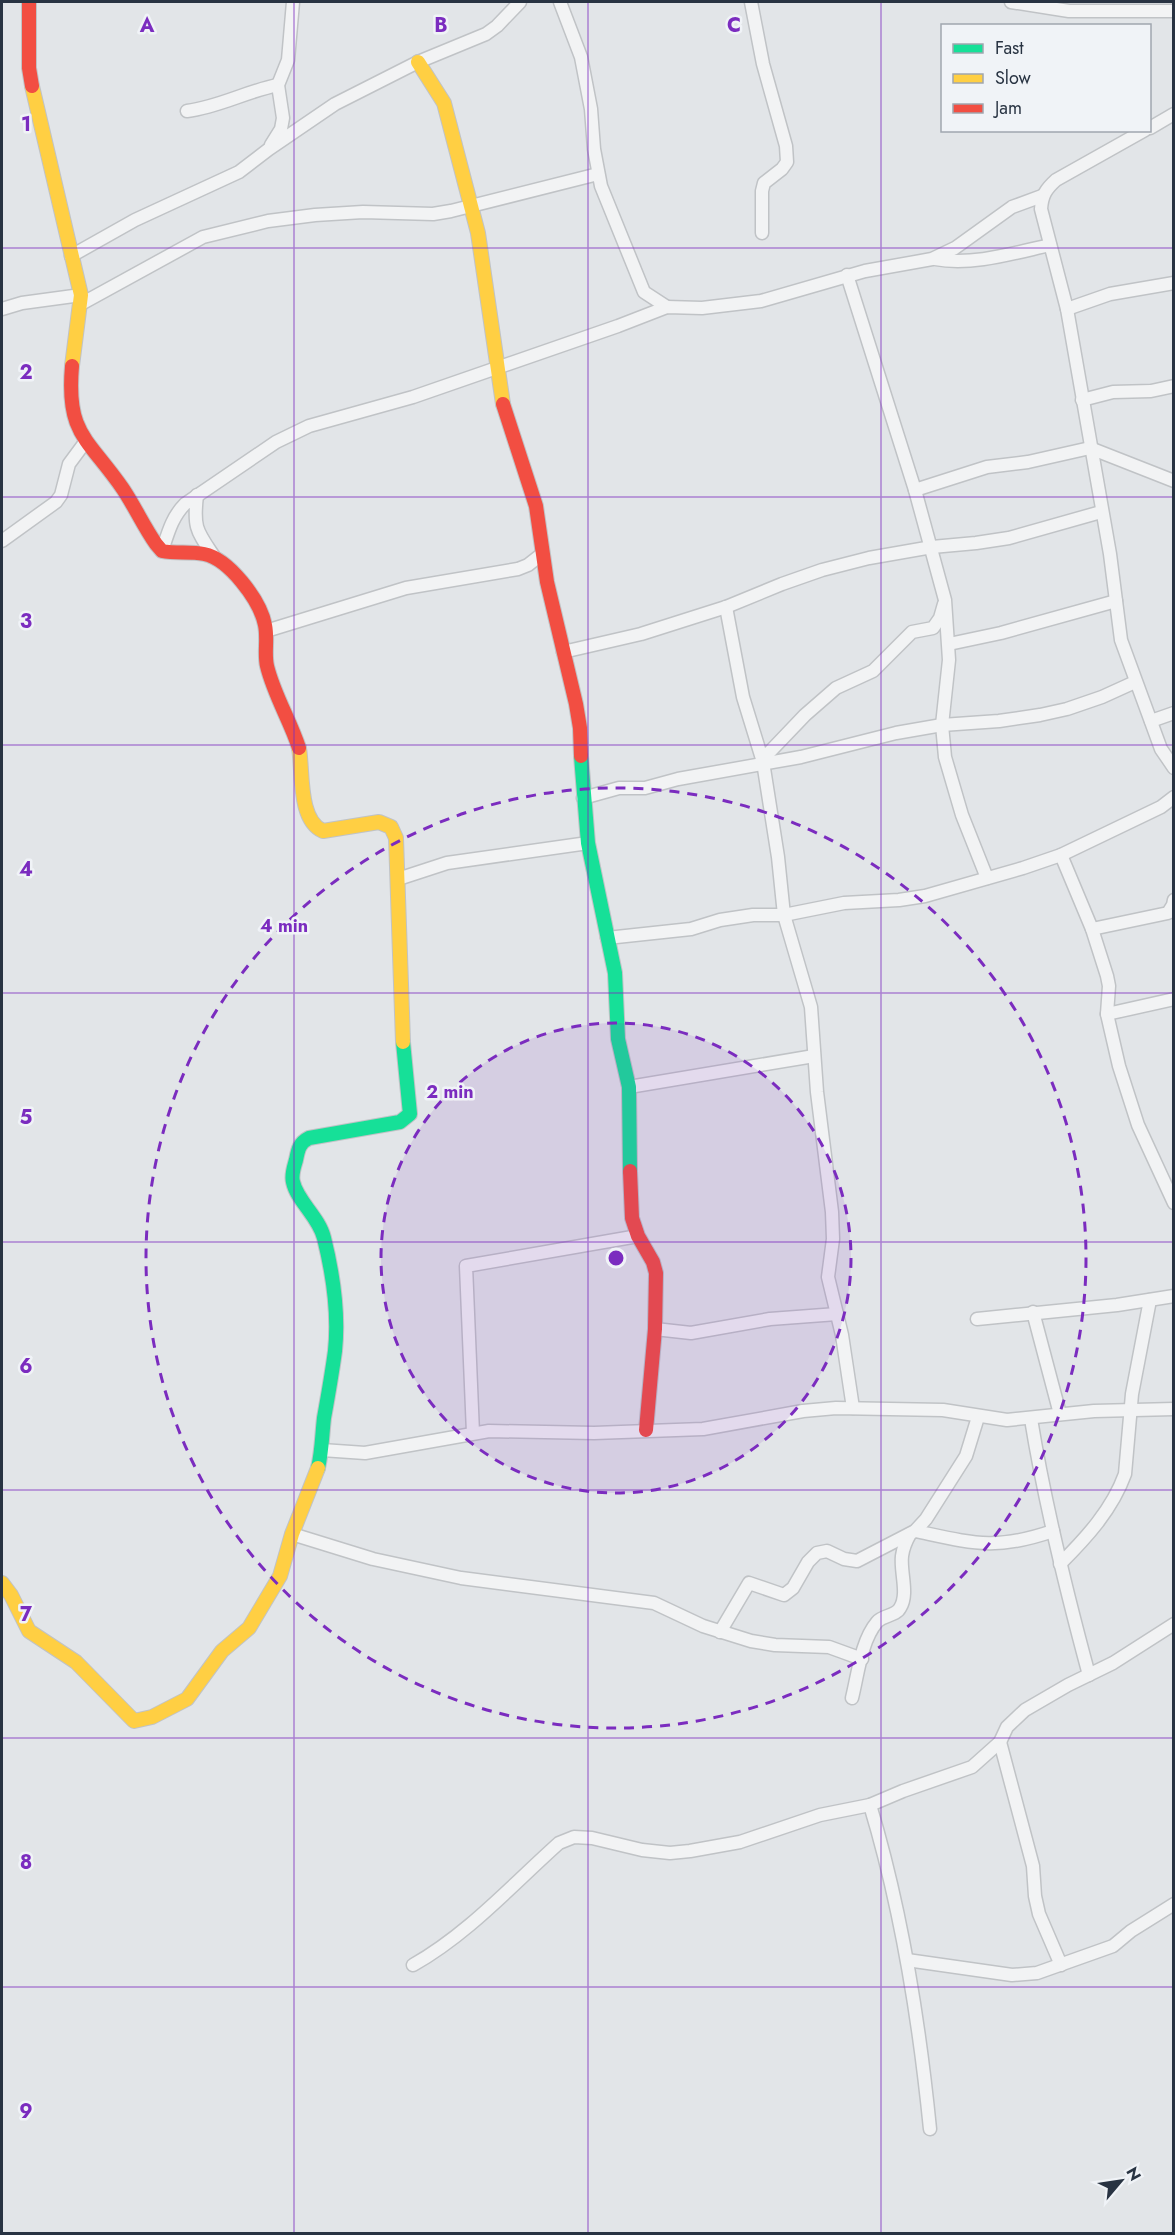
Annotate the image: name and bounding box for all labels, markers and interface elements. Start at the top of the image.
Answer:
text: A [139,11,155,40]
text: B [434,11,448,40]
text: C [727,11,741,40]
legend [941,24,1151,132]
text: Fast [995,35,1024,61]
text: Slow [995,65,1032,91]
text: Jam [993,95,1022,121]
text: 1 [21,110,31,139]
text: 2 [19,358,33,387]
text: 3 [20,607,32,636]
text: 4 [19,855,33,884]
text: 4 min [260,913,308,939]
text: 2 min [426,1079,474,1105]
text: 5 [20,1103,33,1132]
centre of rings [606,1248,626,1268]
text: 6 [19,1352,33,1381]
text: 7 [20,1600,33,1629]
text: 8 [20,1848,32,1877]
text: 9 [19,2097,33,2126]
north arrow [1091,2151,1151,2211]
text: N [1121,2163,1147,2185]

